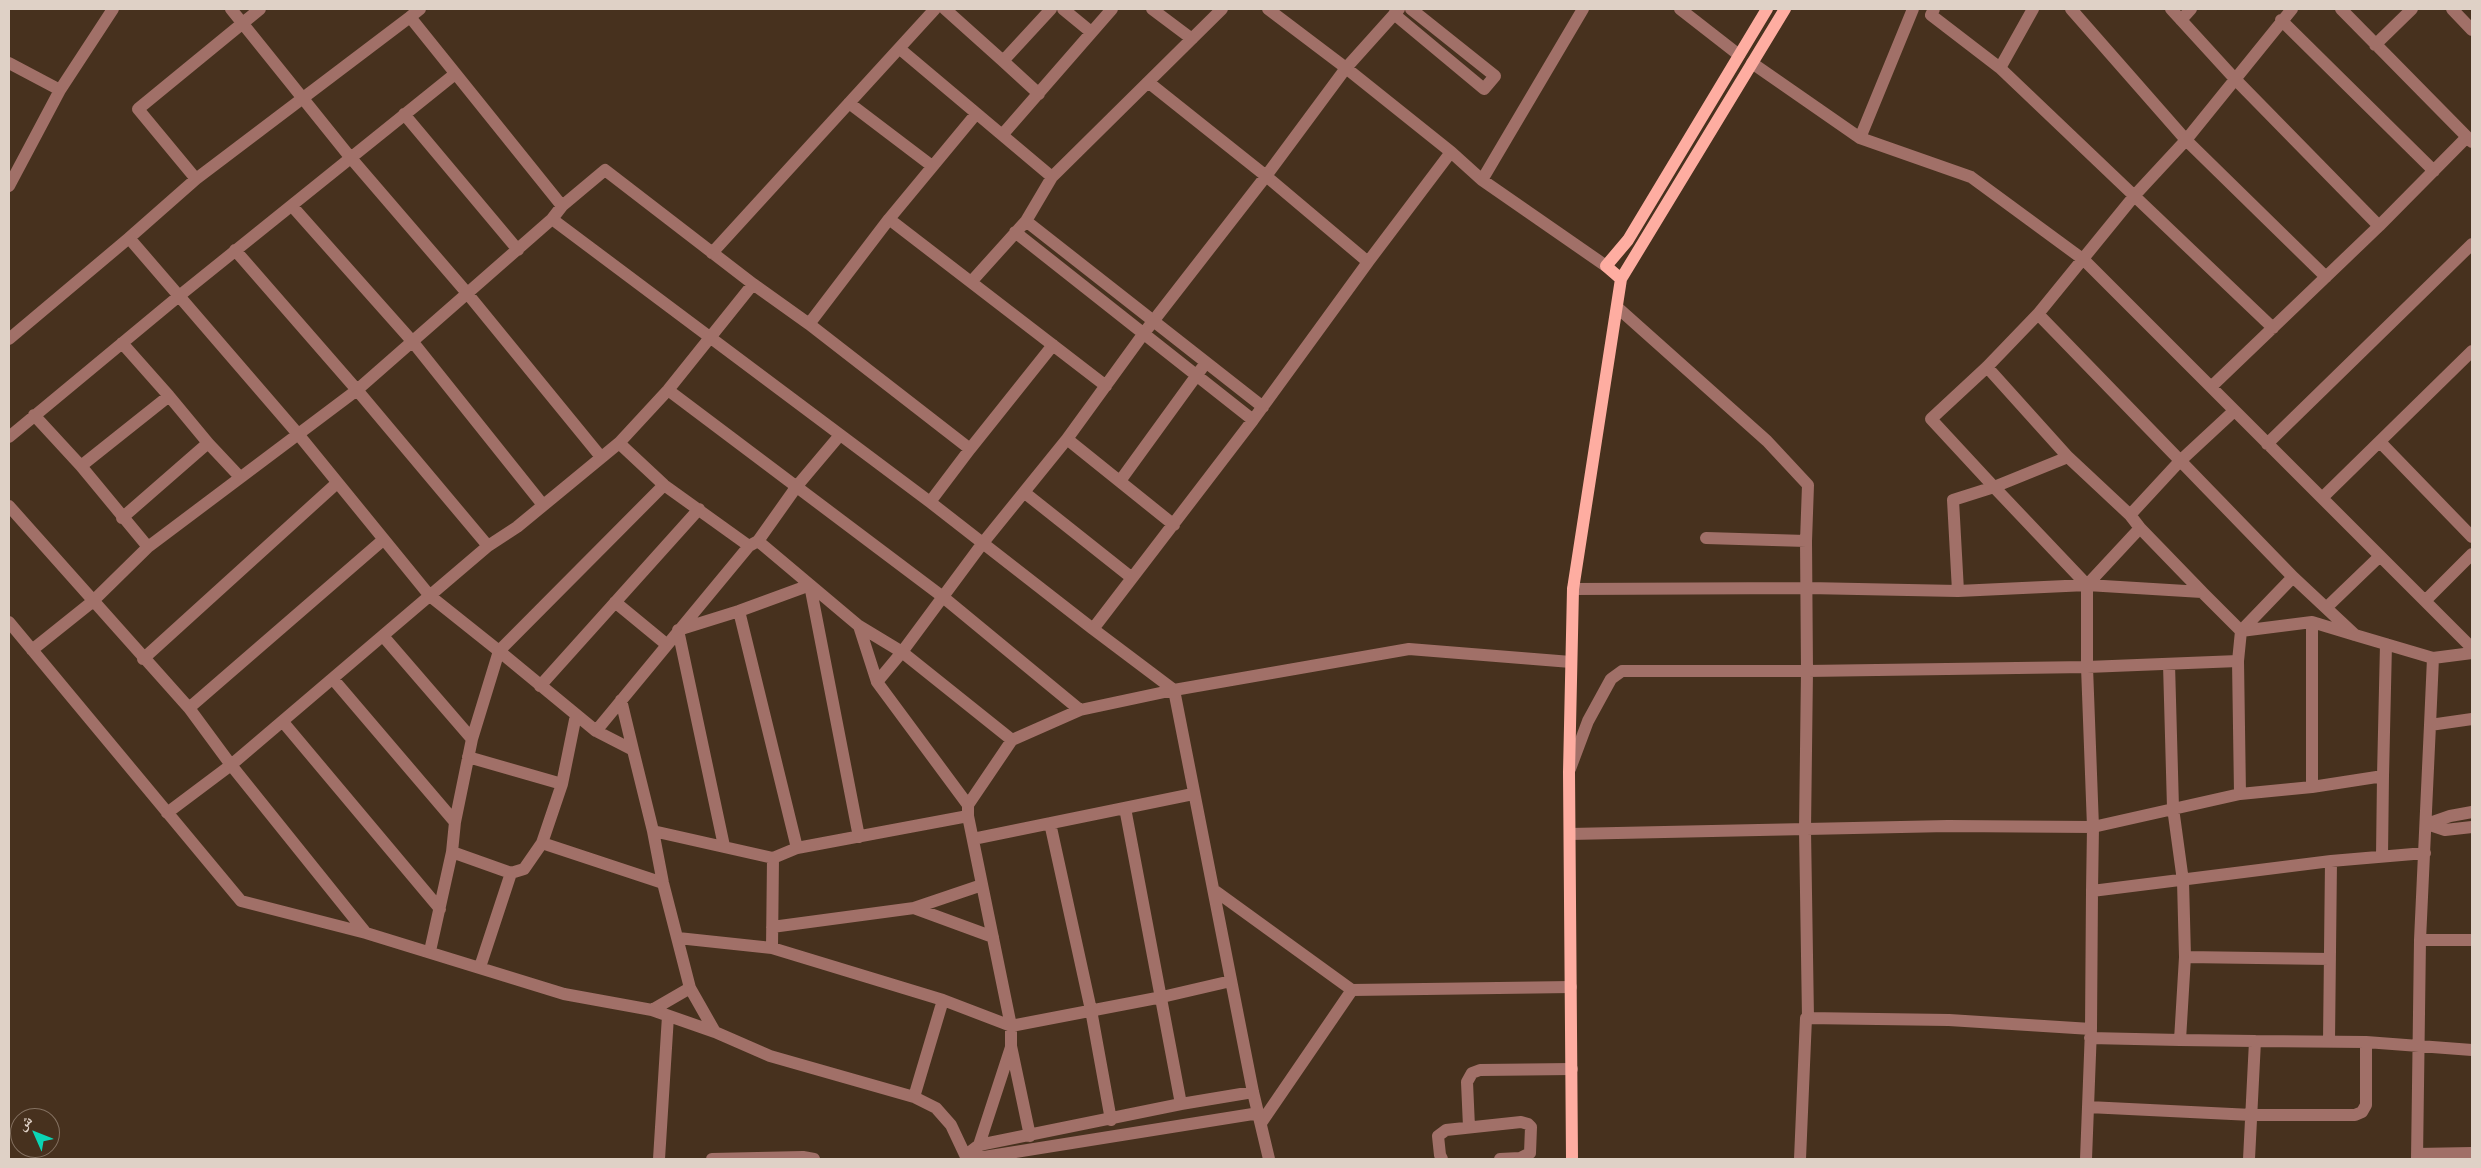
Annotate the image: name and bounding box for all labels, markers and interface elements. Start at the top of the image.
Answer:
north arrow [10,1108,60,1158]
text: ش [14,1112,35,1133]

